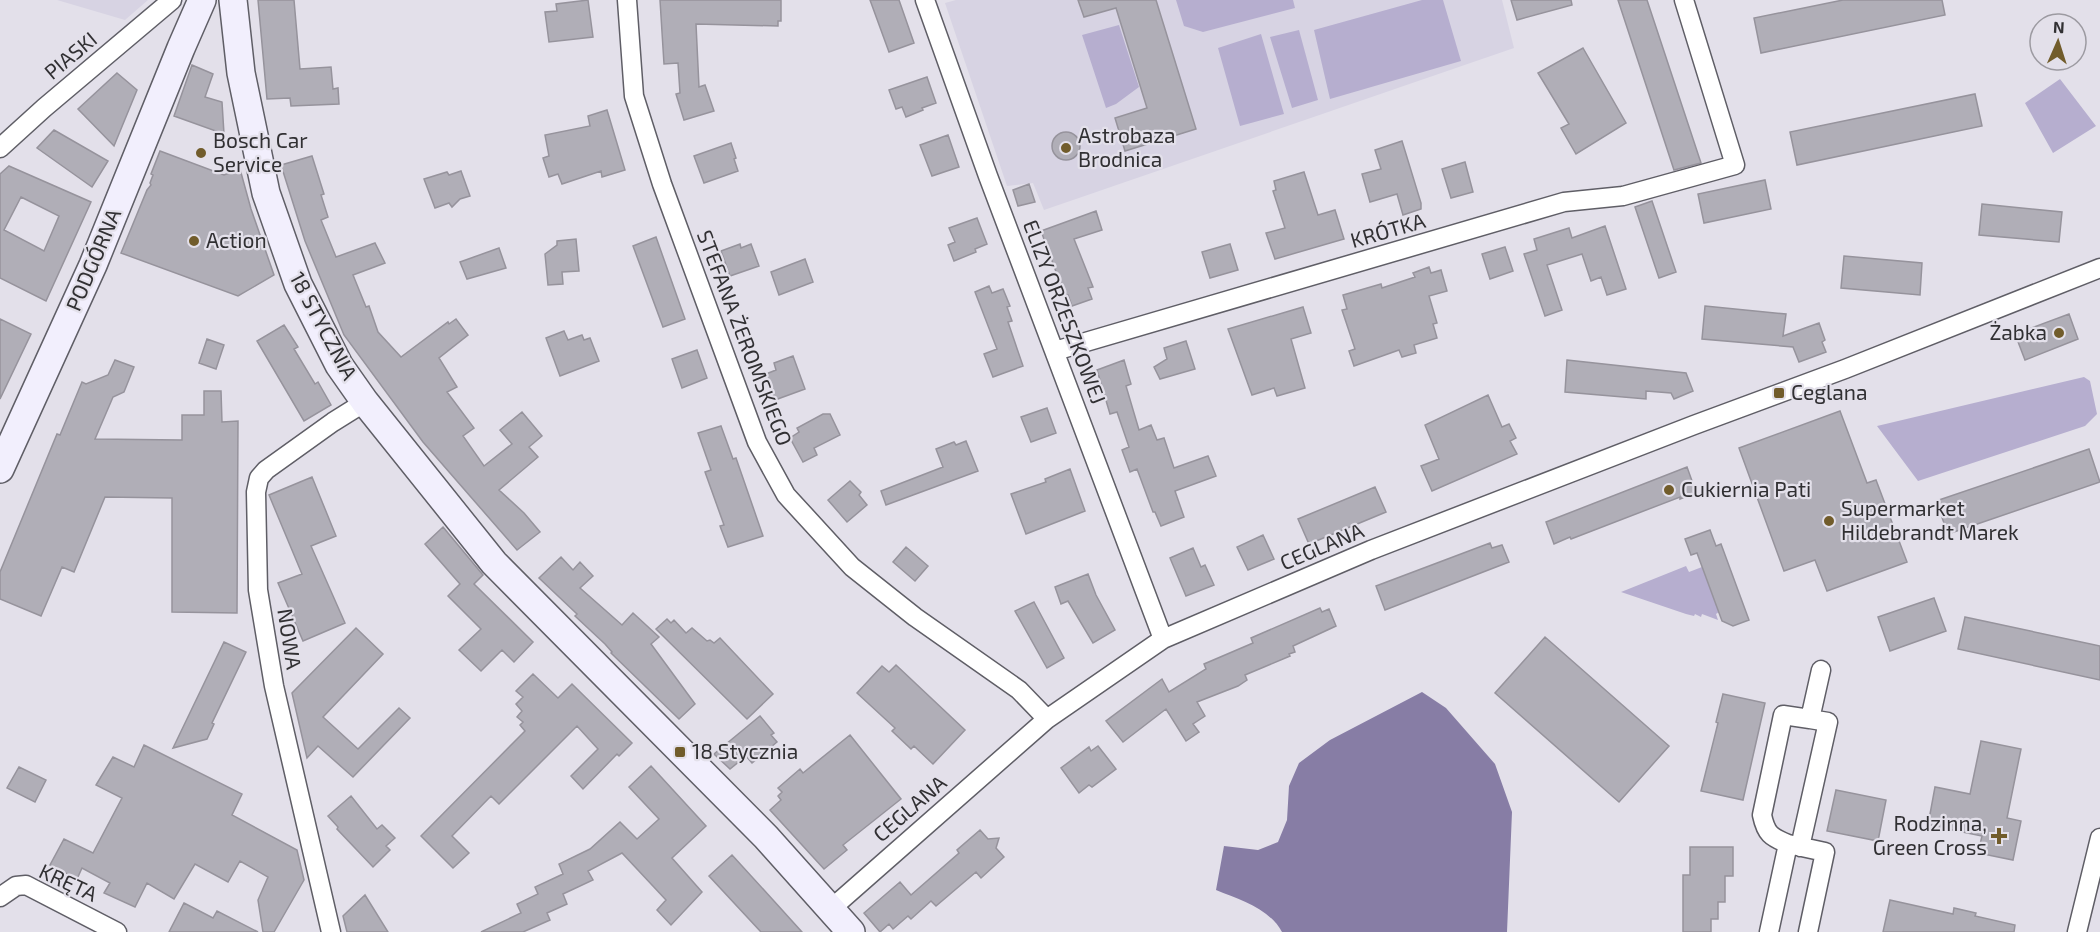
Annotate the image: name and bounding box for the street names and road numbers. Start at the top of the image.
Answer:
street label: PIASKI [39,26,101,84]
street label: PODGÓRNA [60,205,125,314]
street label: KRÓTKA [1347,207,1428,252]
street label: ELIZY ORZESZKOWEJ [1019,216,1112,407]
street label: STEFANA ŻEROMSKIEGO [693,226,798,449]
street label: 18 STYCZNIA [285,267,363,384]
street label: CEGLANA [1276,517,1367,574]
street label: NOWA [273,607,308,671]
street label: CEGLANA [867,769,951,846]
street label: KRĘTA [36,857,102,906]

